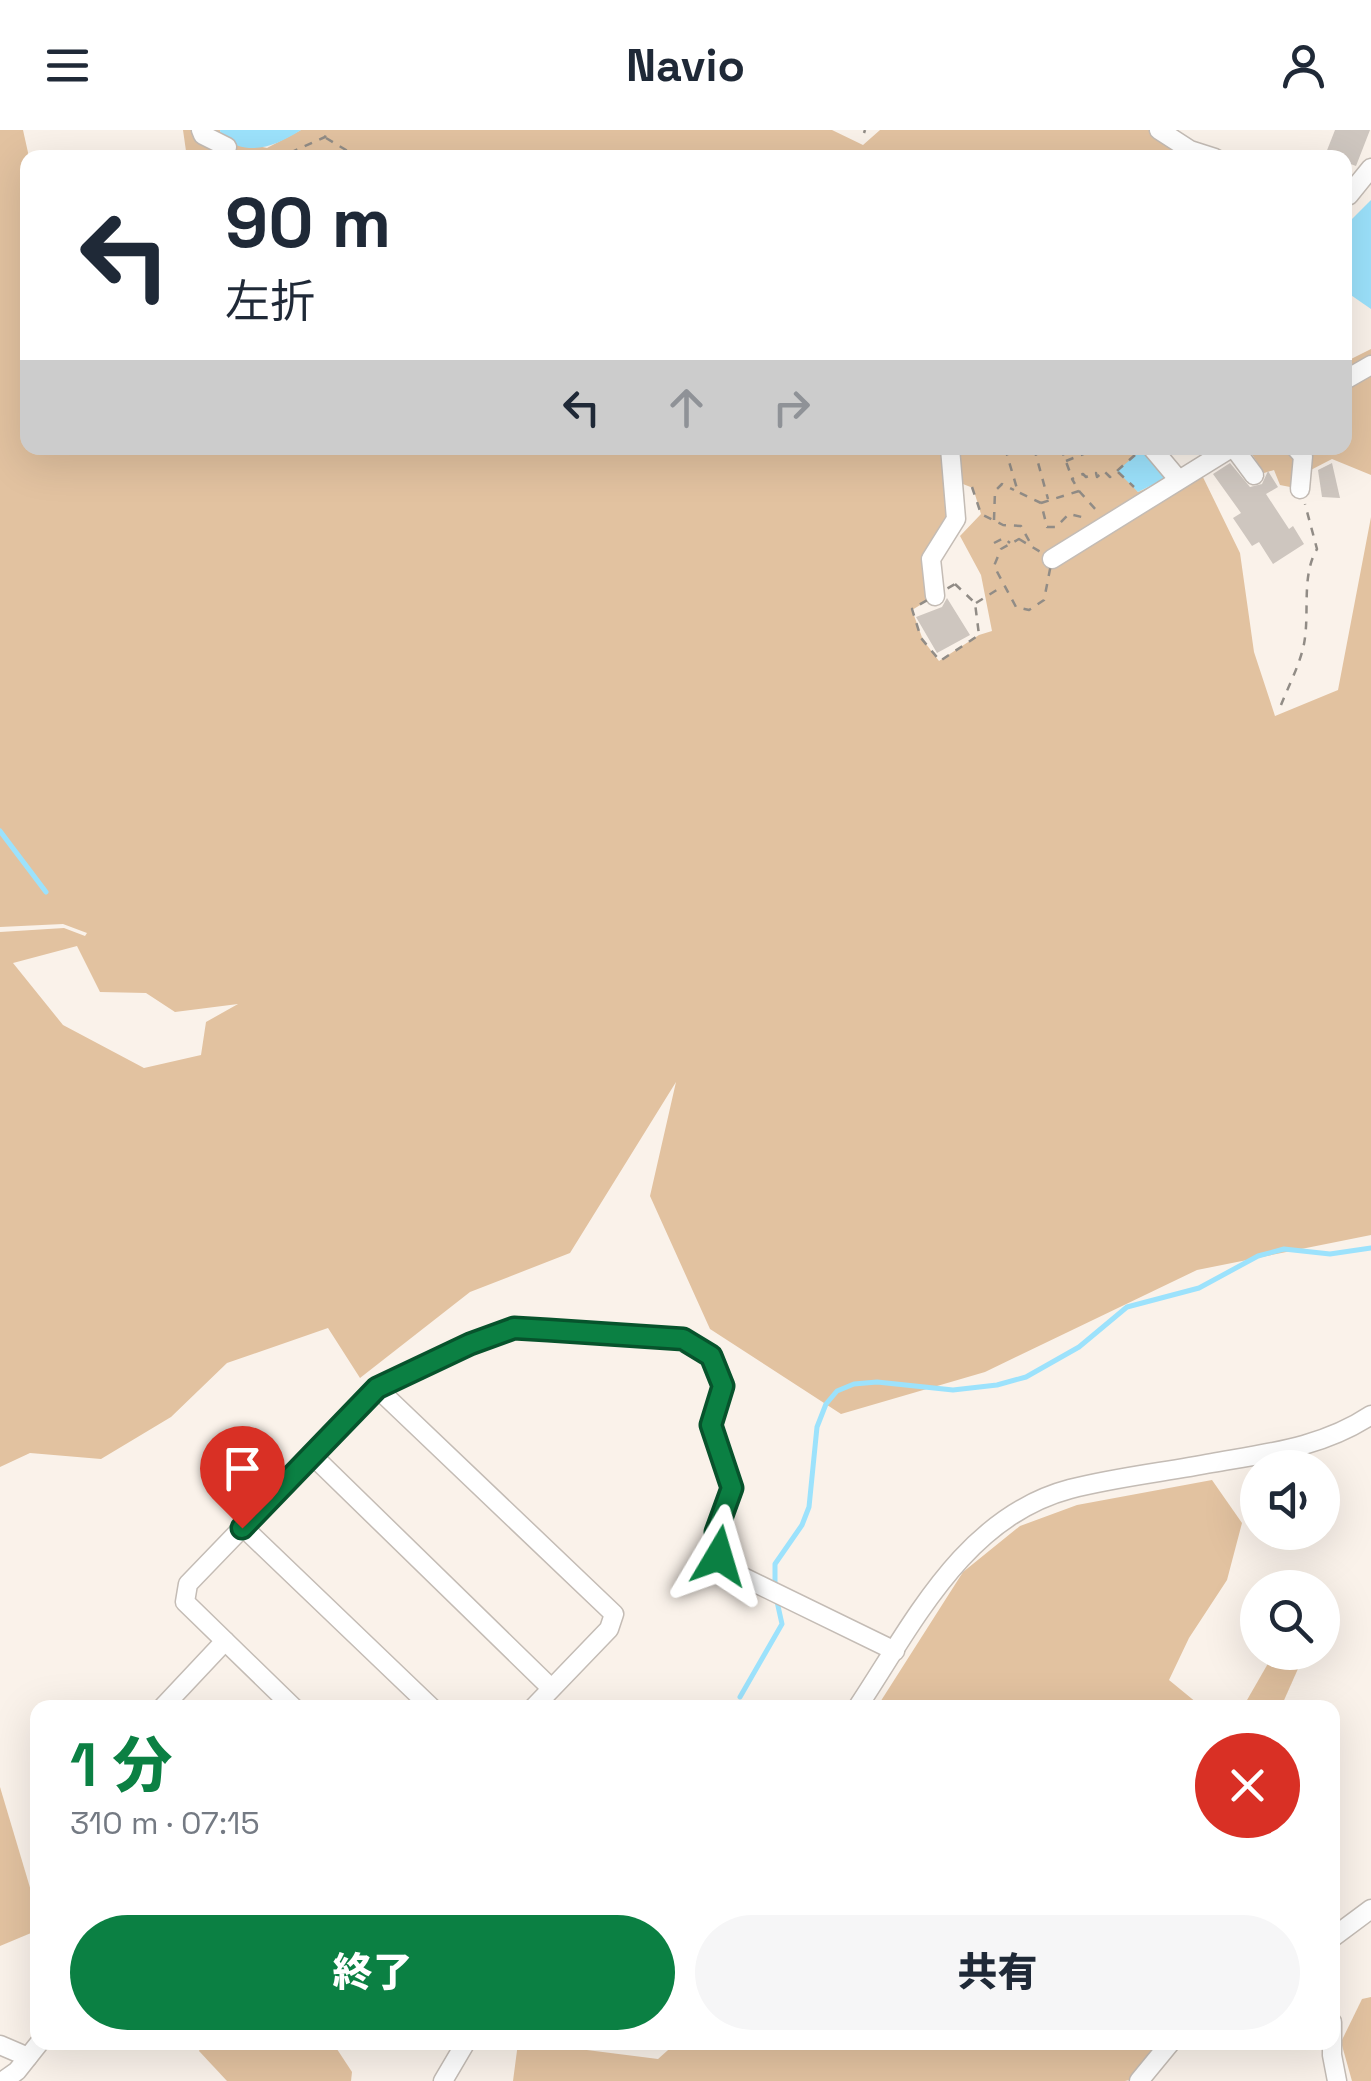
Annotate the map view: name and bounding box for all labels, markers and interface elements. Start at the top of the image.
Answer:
text: Navio [626,37,745,94]
icon: menu [40,38,95,93]
icon: person [1276,38,1331,93]
text: 90 m [225,178,391,267]
icon: left [60,190,190,320]
text: 左折 [225,273,315,330]
icon: left [554,380,609,435]
icon: ahead [659,380,714,435]
icon: right [764,380,819,435]
pin [200,1426,285,1529]
icon: arrive [215,1441,270,1496]
map controls [1240,1450,1340,1670]
button: sound [1240,1450,1340,1550]
position arrow [667,1504,771,1608]
button: search [1240,1570,1340,1670]
text: 1 分 [70,1727,172,1804]
button: close [1195,1733,1300,1838]
text: 310 m · 07:15 [70,1803,260,1843]
button: 終了 [70,1915,675,2030]
button: 共有 [695,1915,1300,2030]

